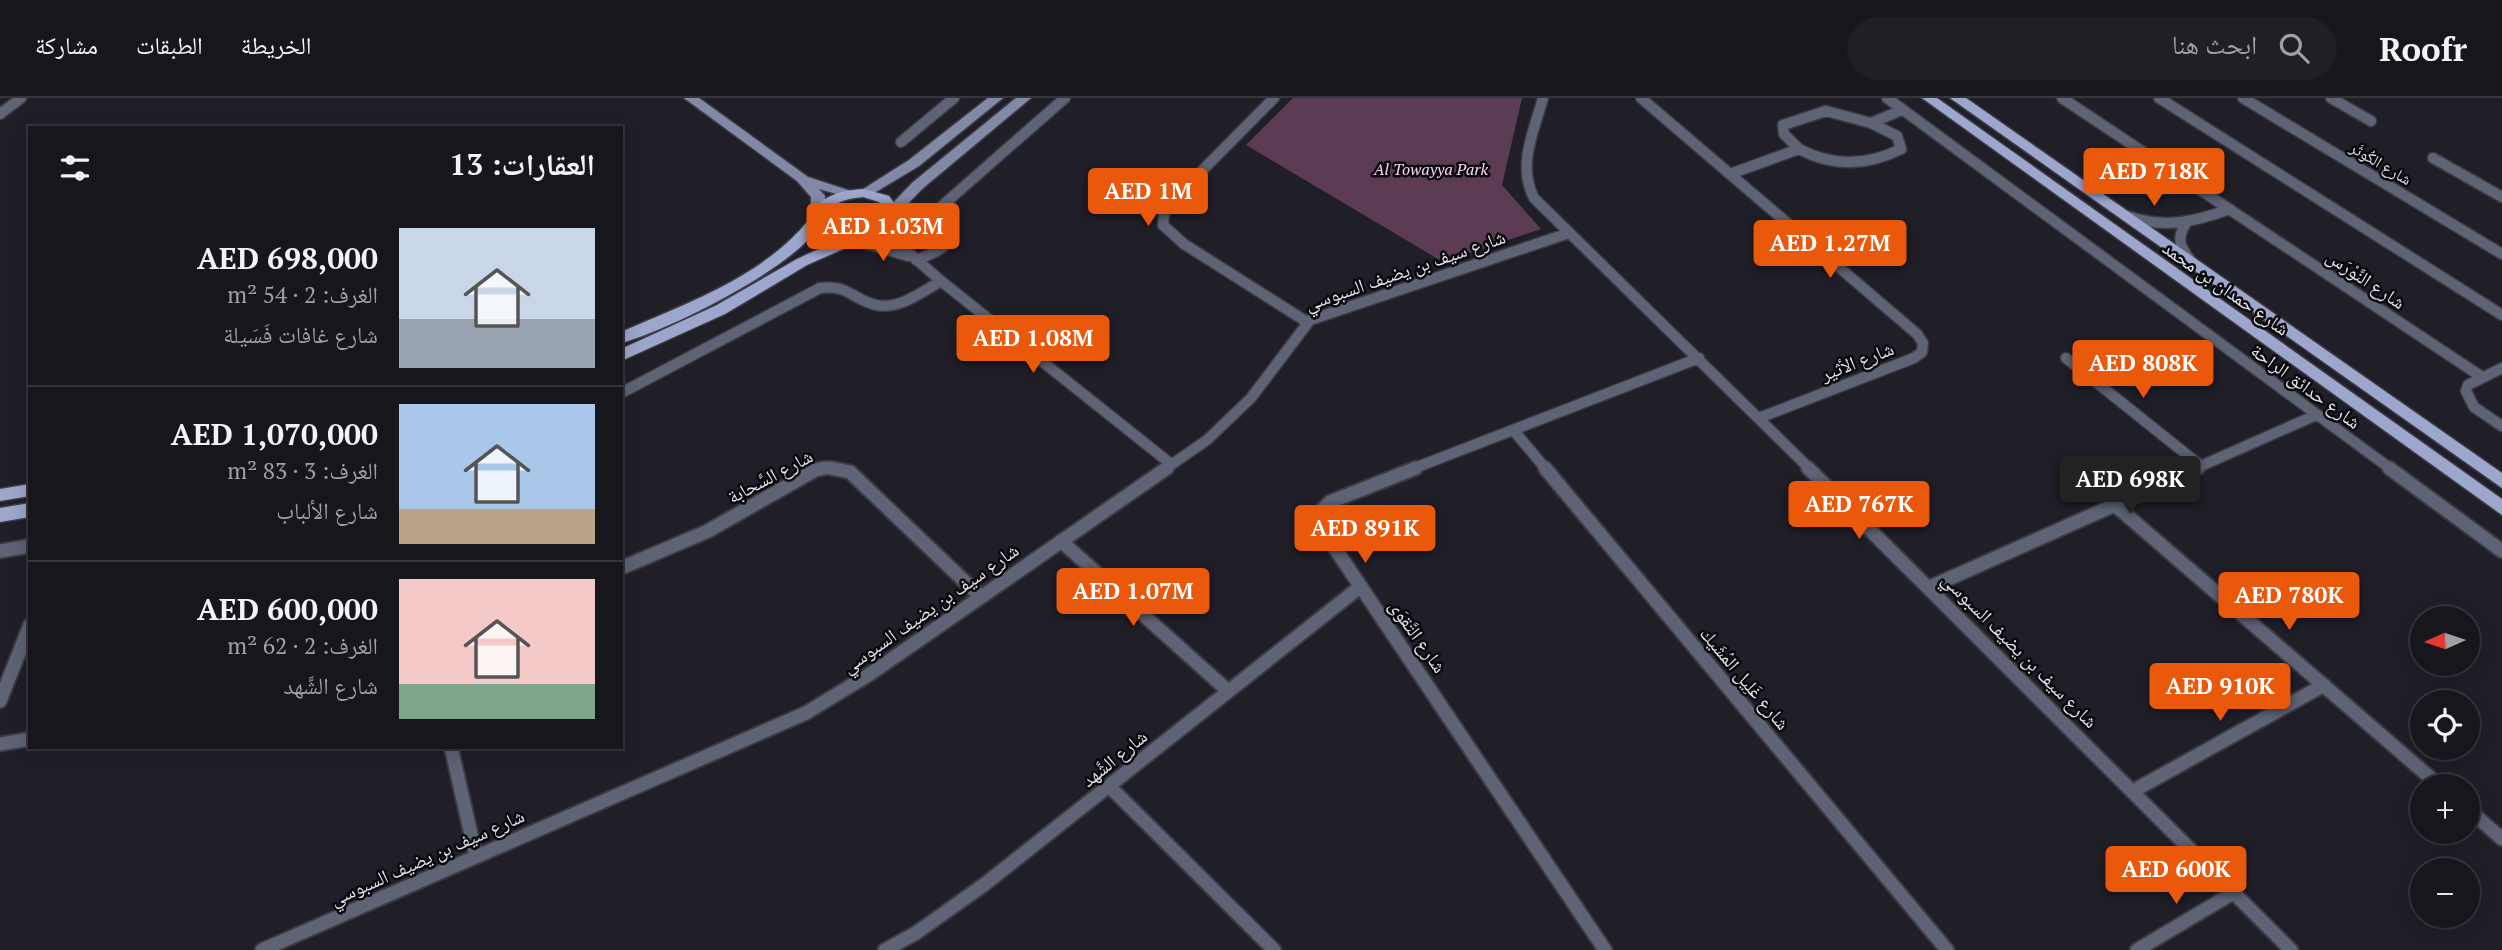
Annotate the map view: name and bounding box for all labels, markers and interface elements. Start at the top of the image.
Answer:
search box [1847,17,2337,80]
text: ابحث هنا [2172,27,2257,61]
text: Roofr [2379,27,2467,70]
text: مشاركة [35,29,98,61]
text: الطبقات [136,29,203,61]
text: الخريطة [241,29,311,61]
icon: search [2275,29,2313,67]
street label: شارع الكُوثَر [2345,135,2416,190]
text: العقارات: 13 [449,144,595,184]
pin: AED 718K [2082,148,2226,208]
icon: filters [56,149,94,187]
text: AED 718K [2099,155,2209,186]
park label: Al Towayya Park [1373,158,1488,180]
pin: AED 1M [1091,169,1205,228]
text: AED 1M [1104,175,1192,206]
pin: AED 1.03M [803,204,963,263]
text: AED 1.03M [823,210,943,241]
pin: AED 1.27M [1750,220,1910,280]
street label: شارع سيف بن يضيف السبوسي [1301,223,1510,319]
text: AED 1.27M [1770,227,1890,258]
street label: شارع حمدان بن محمد [2158,235,2295,341]
text: AED 698,000 [197,238,378,278]
street label: شارع النَّوْرَس [2322,243,2411,314]
icon: home [455,256,539,340]
text: الغرف: 2 · 54 m² [227,279,378,310]
pin: AED 1.08M [953,316,1113,375]
text: شارع غافات فَسَيلة [223,319,378,350]
text: AED 1.08M [973,322,1093,353]
street label: شارع الأثير [1816,335,1897,386]
street label: شارع حدائق الراحة [2246,337,2366,434]
pin: AED 808K [2071,341,2215,400]
text: AED 808K [2088,347,2198,378]
text: AED 1,070,000 [171,414,378,454]
icon: home [455,432,539,516]
street label: شارع السَّحابة [723,443,817,508]
text: الغرف: 3 · 83 m² [227,455,378,486]
pin: AED 698K [2058,456,2202,516]
text: AED 698K [2075,463,2185,494]
pin: AED 767K [1787,482,1931,541]
text: AED 767K [1804,488,1914,519]
text: شارع الألباب [276,495,378,526]
pin: AED 891K [1293,505,1437,565]
text: AED 891K [1310,512,1420,543]
street label: شارع سيف بن يضيف السبوسي [836,537,1025,681]
street label: شارع سيف بن يضيف السبوسي [1934,566,2104,736]
pin: AED 1.07M [1053,568,1213,628]
pin: AED 780K [2217,573,2361,632]
text: AED 1.07M [1073,575,1193,606]
text: AED 780K [2234,579,2344,610]
text: AED 600,000 [197,589,378,629]
street label: شارع التَّقوَى [1384,594,1453,677]
north arrow [2410,606,2480,676]
map controls [2410,606,2480,928]
icon: home [455,607,539,691]
street label: شارع غَلِيل المُشَيك [1695,621,1796,735]
text: الغرف: 2 · 62 m² [227,630,378,661]
pin: AED 910K [2148,664,2292,723]
text: شارع الشَّهد [283,670,378,701]
text: AED 910K [2165,670,2275,701]
button: locate [2410,690,2480,760]
street label: شارع الشَّهد [1075,723,1152,792]
button: + [2410,774,2480,844]
street label: شارع سيف بن يضيف السبوسي [326,802,530,914]
pin: AED 600K [2104,846,2248,906]
text: AED 600K [2121,853,2231,884]
button: − [2410,858,2480,928]

